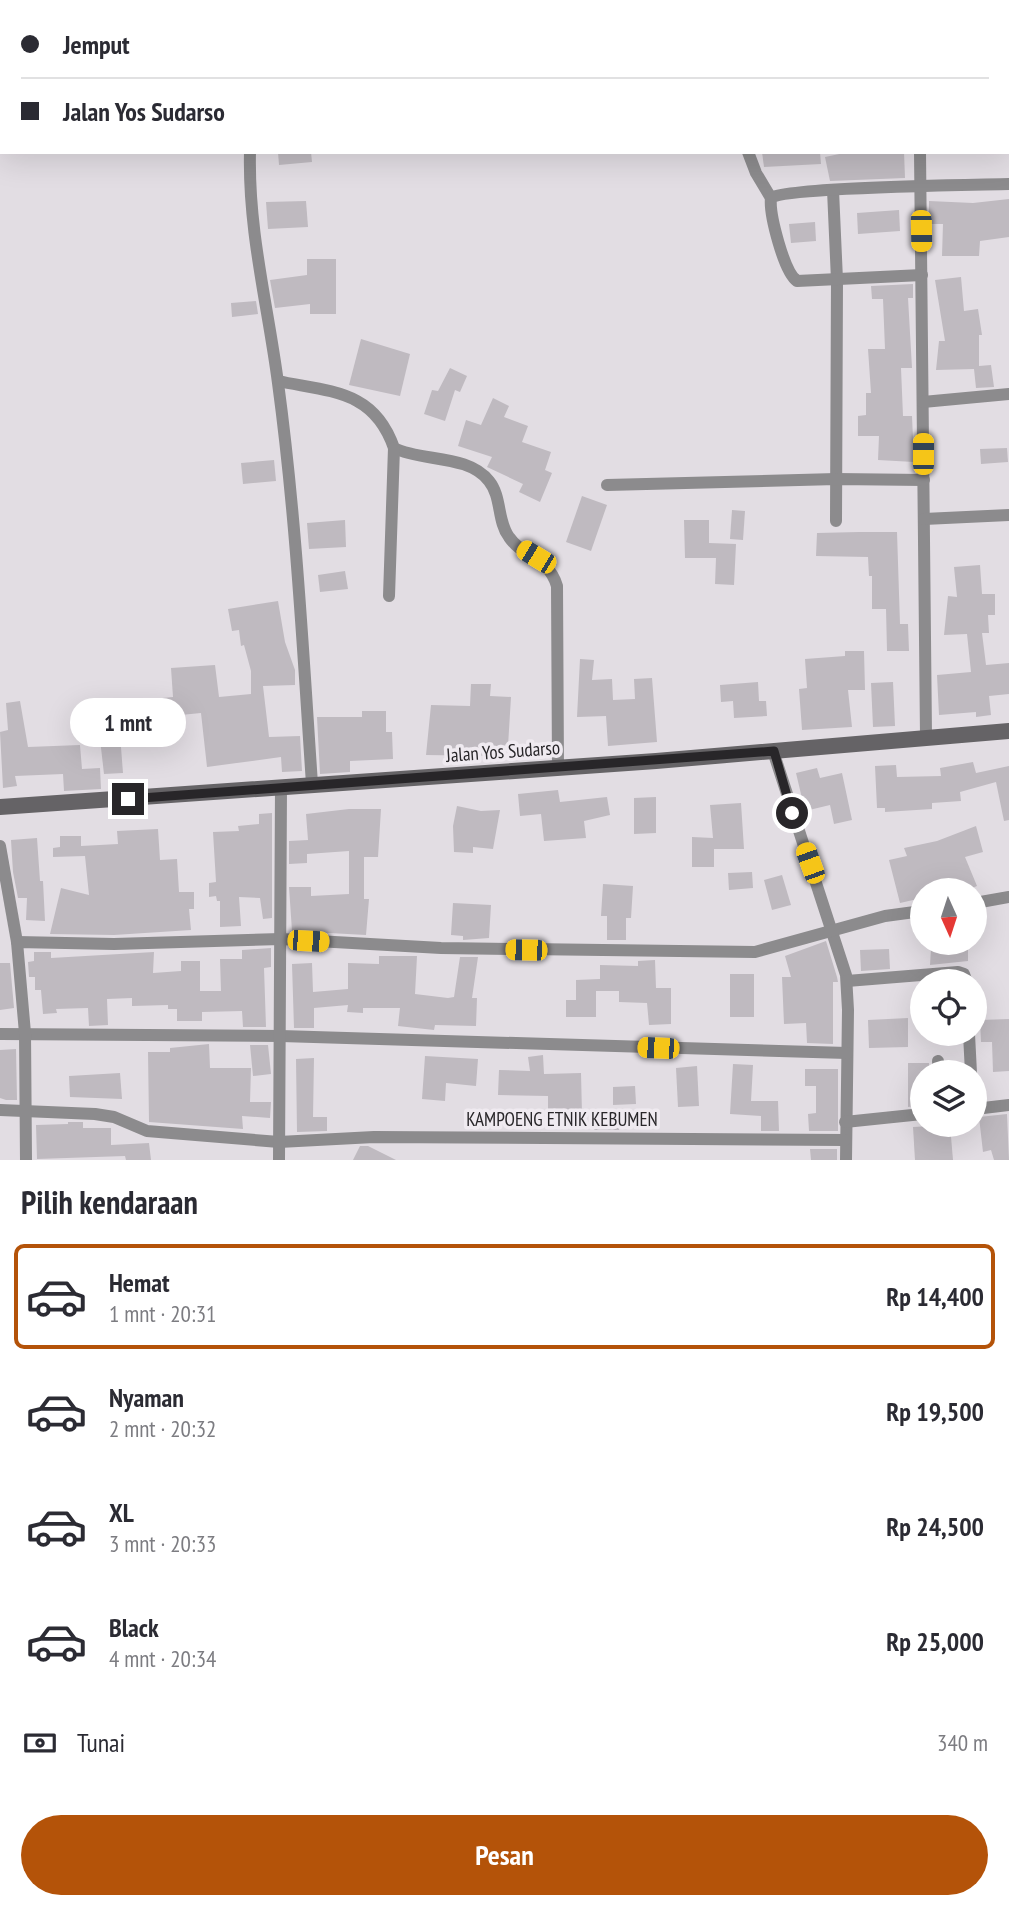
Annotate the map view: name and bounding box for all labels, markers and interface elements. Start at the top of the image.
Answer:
text: Jemput [63,28,130,61]
text: Jalan Yos Sudarso [63,95,225,128]
car [911,210,932,252]
car [913,433,934,475]
car [513,537,560,577]
callout: 1 mnt [70,698,186,746]
text: 1 mnt [104,708,152,737]
street label: Jalan Yos Sudarso [444,735,561,767]
route end [112,783,144,815]
route start [776,797,808,829]
car [793,840,828,886]
north arrow [910,878,987,956]
map controls [910,878,987,1137]
car [287,929,330,953]
car [505,939,548,961]
button: locate [910,969,987,1046]
car [637,1037,680,1059]
button: layers [910,1060,987,1137]
street label: KAMPOENG ETNIK KEBUMEN [466,1107,658,1131]
text: Pilih kendaraan [21,1181,198,1223]
icon: car [25,1265,88,1328]
text: Hemat [109,1266,170,1299]
text: Rp 14,400 [886,1280,984,1313]
text: 1 mnt · 20:31 [109,1299,216,1328]
icon: car [25,1380,88,1443]
text: Nyaman [109,1381,184,1414]
text: Rp 19,500 [886,1395,984,1428]
text: 2 mnt · 20:32 [109,1414,216,1443]
icon: car [25,1495,88,1558]
text: XL [109,1496,134,1529]
text: Rp 24,500 [886,1510,984,1543]
text: 3 mnt · 20:33 [109,1529,216,1558]
icon: car [25,1610,88,1673]
text: Black [109,1611,159,1644]
text: Rp 25,000 [886,1625,984,1658]
text: 4 mnt · 20:34 [109,1644,216,1673]
icon: cash [21,1724,59,1762]
text: Tunai [77,1726,125,1759]
text: 340 m [937,1728,988,1757]
button: Pesan [21,1815,988,1895]

